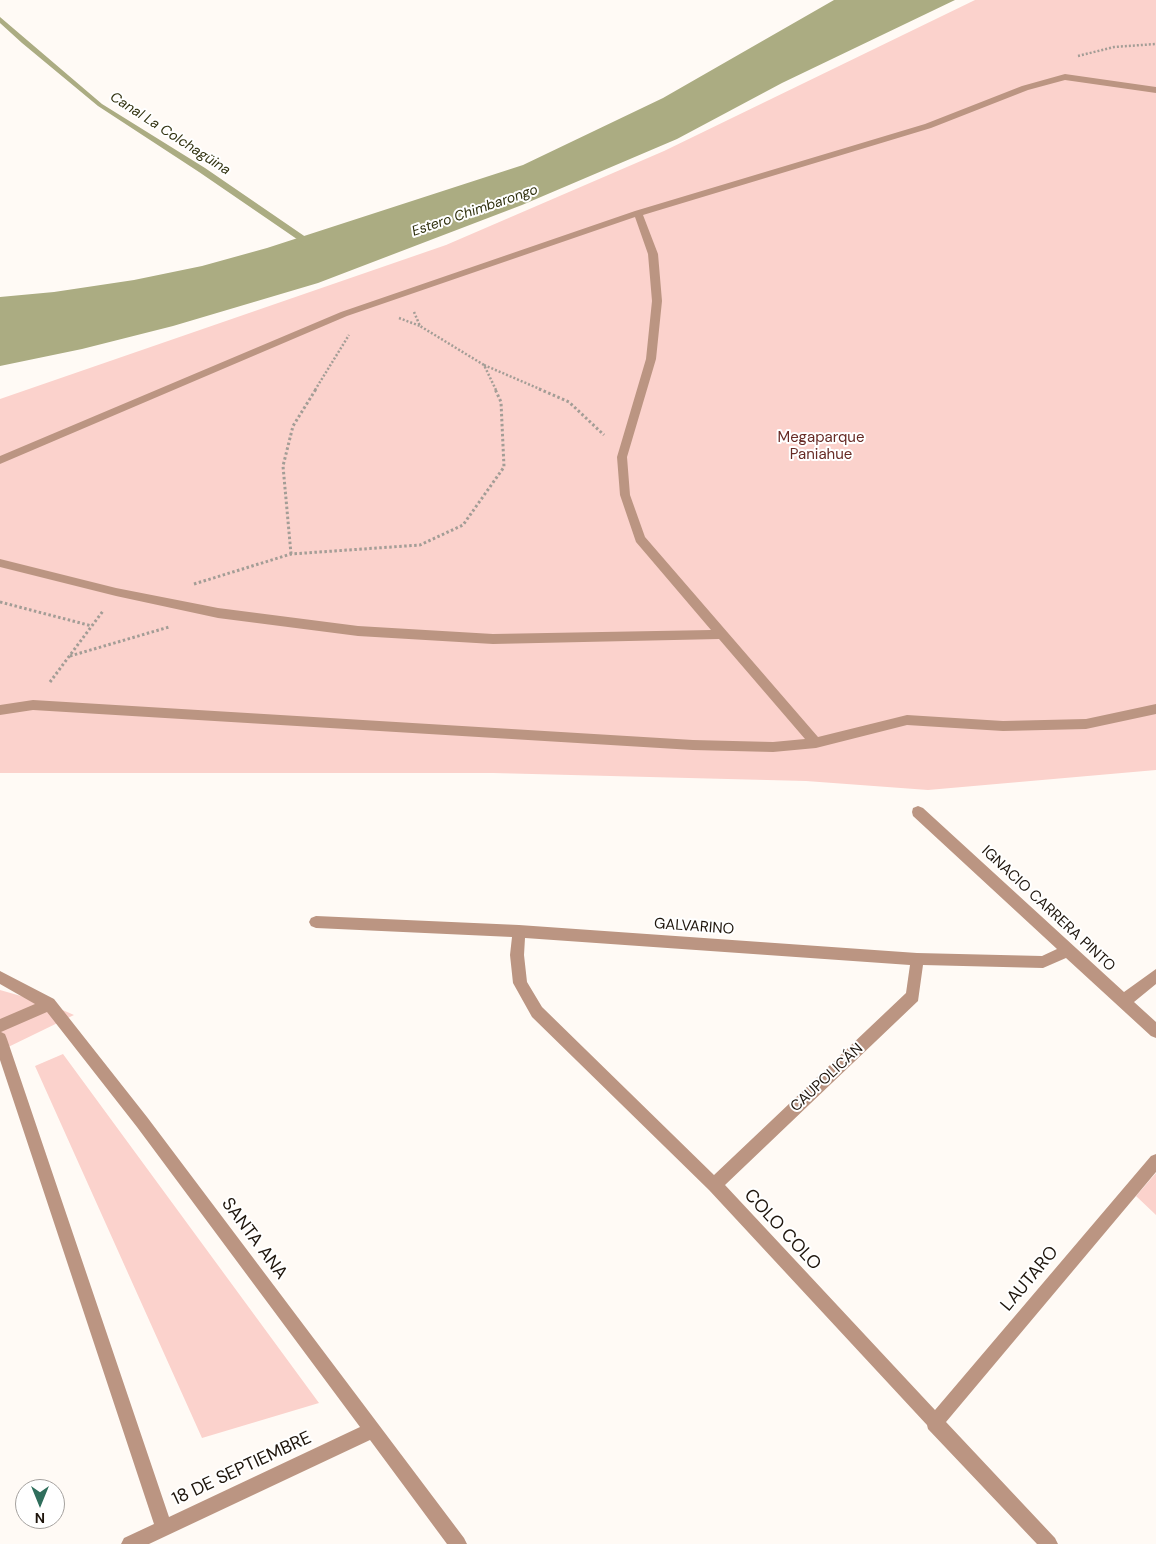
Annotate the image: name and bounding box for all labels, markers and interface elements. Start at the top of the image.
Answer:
water label: Canal La Colchagüina [107,89,233,179]
water label: Estero Chimbarongo [410,182,540,240]
park label: Megaparque Paniahue [778,429,864,464]
street label: IGNACIO CARRERA PINTO [977,842,1119,976]
street label: GALVARINO [653,915,735,939]
street label: CAUPOLICÁN [787,1040,867,1116]
street label: COLO COLO [739,1185,825,1275]
street label: SANTA ANA [216,1194,292,1284]
street label: LAUTARO [997,1242,1063,1316]
street label: 18 DE SEPTIEMBRE [169,1427,315,1511]
north arrow [15,1479,65,1529]
text: N [35,1509,45,1527]

